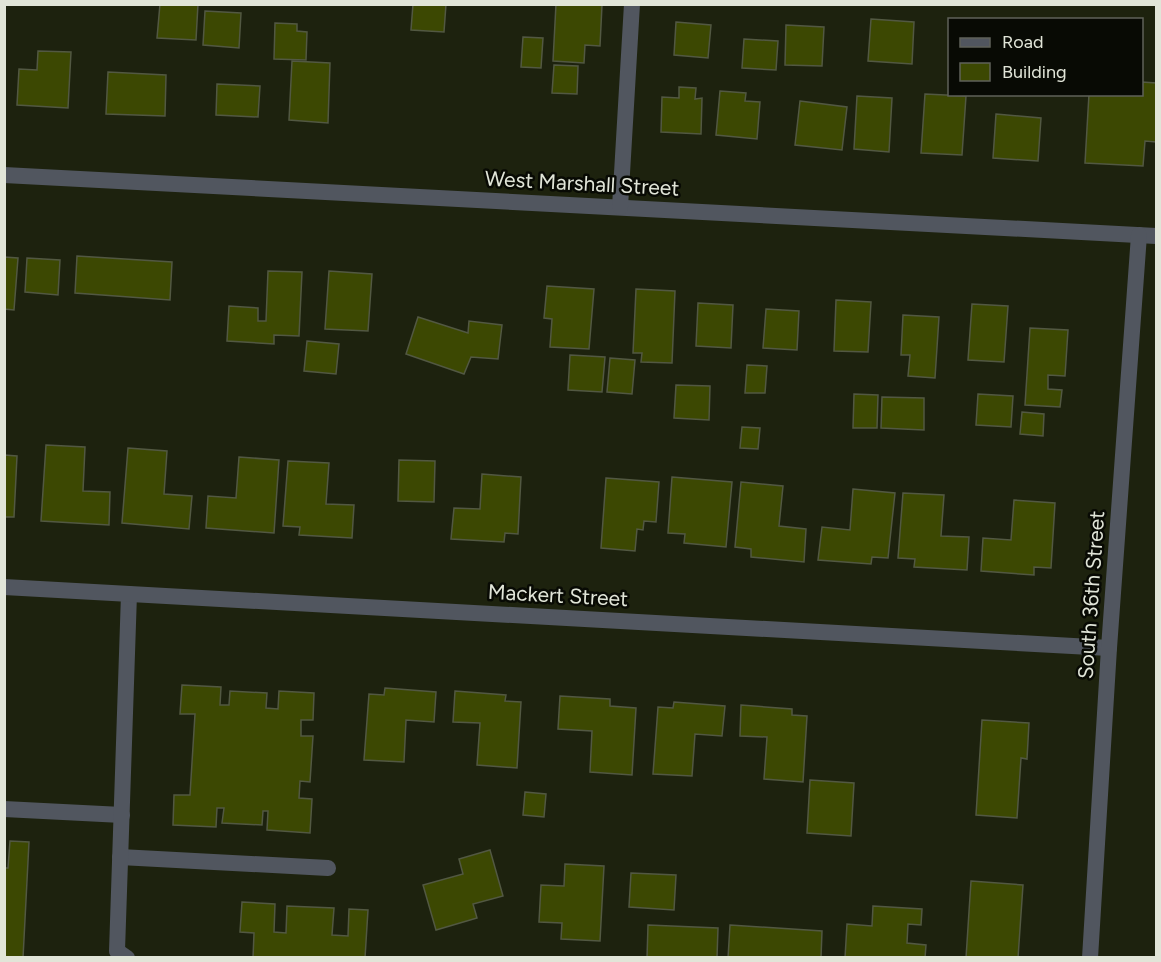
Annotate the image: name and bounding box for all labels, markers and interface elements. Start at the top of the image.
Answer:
legend [948,18,1143,96]
text: Road [1002,31,1043,53]
text: Building [1002,61,1067,83]
street label: West Marshall Street [484,165,680,201]
street label: South 36th Street [1073,510,1109,680]
street label: Mackert Street [487,579,629,611]

